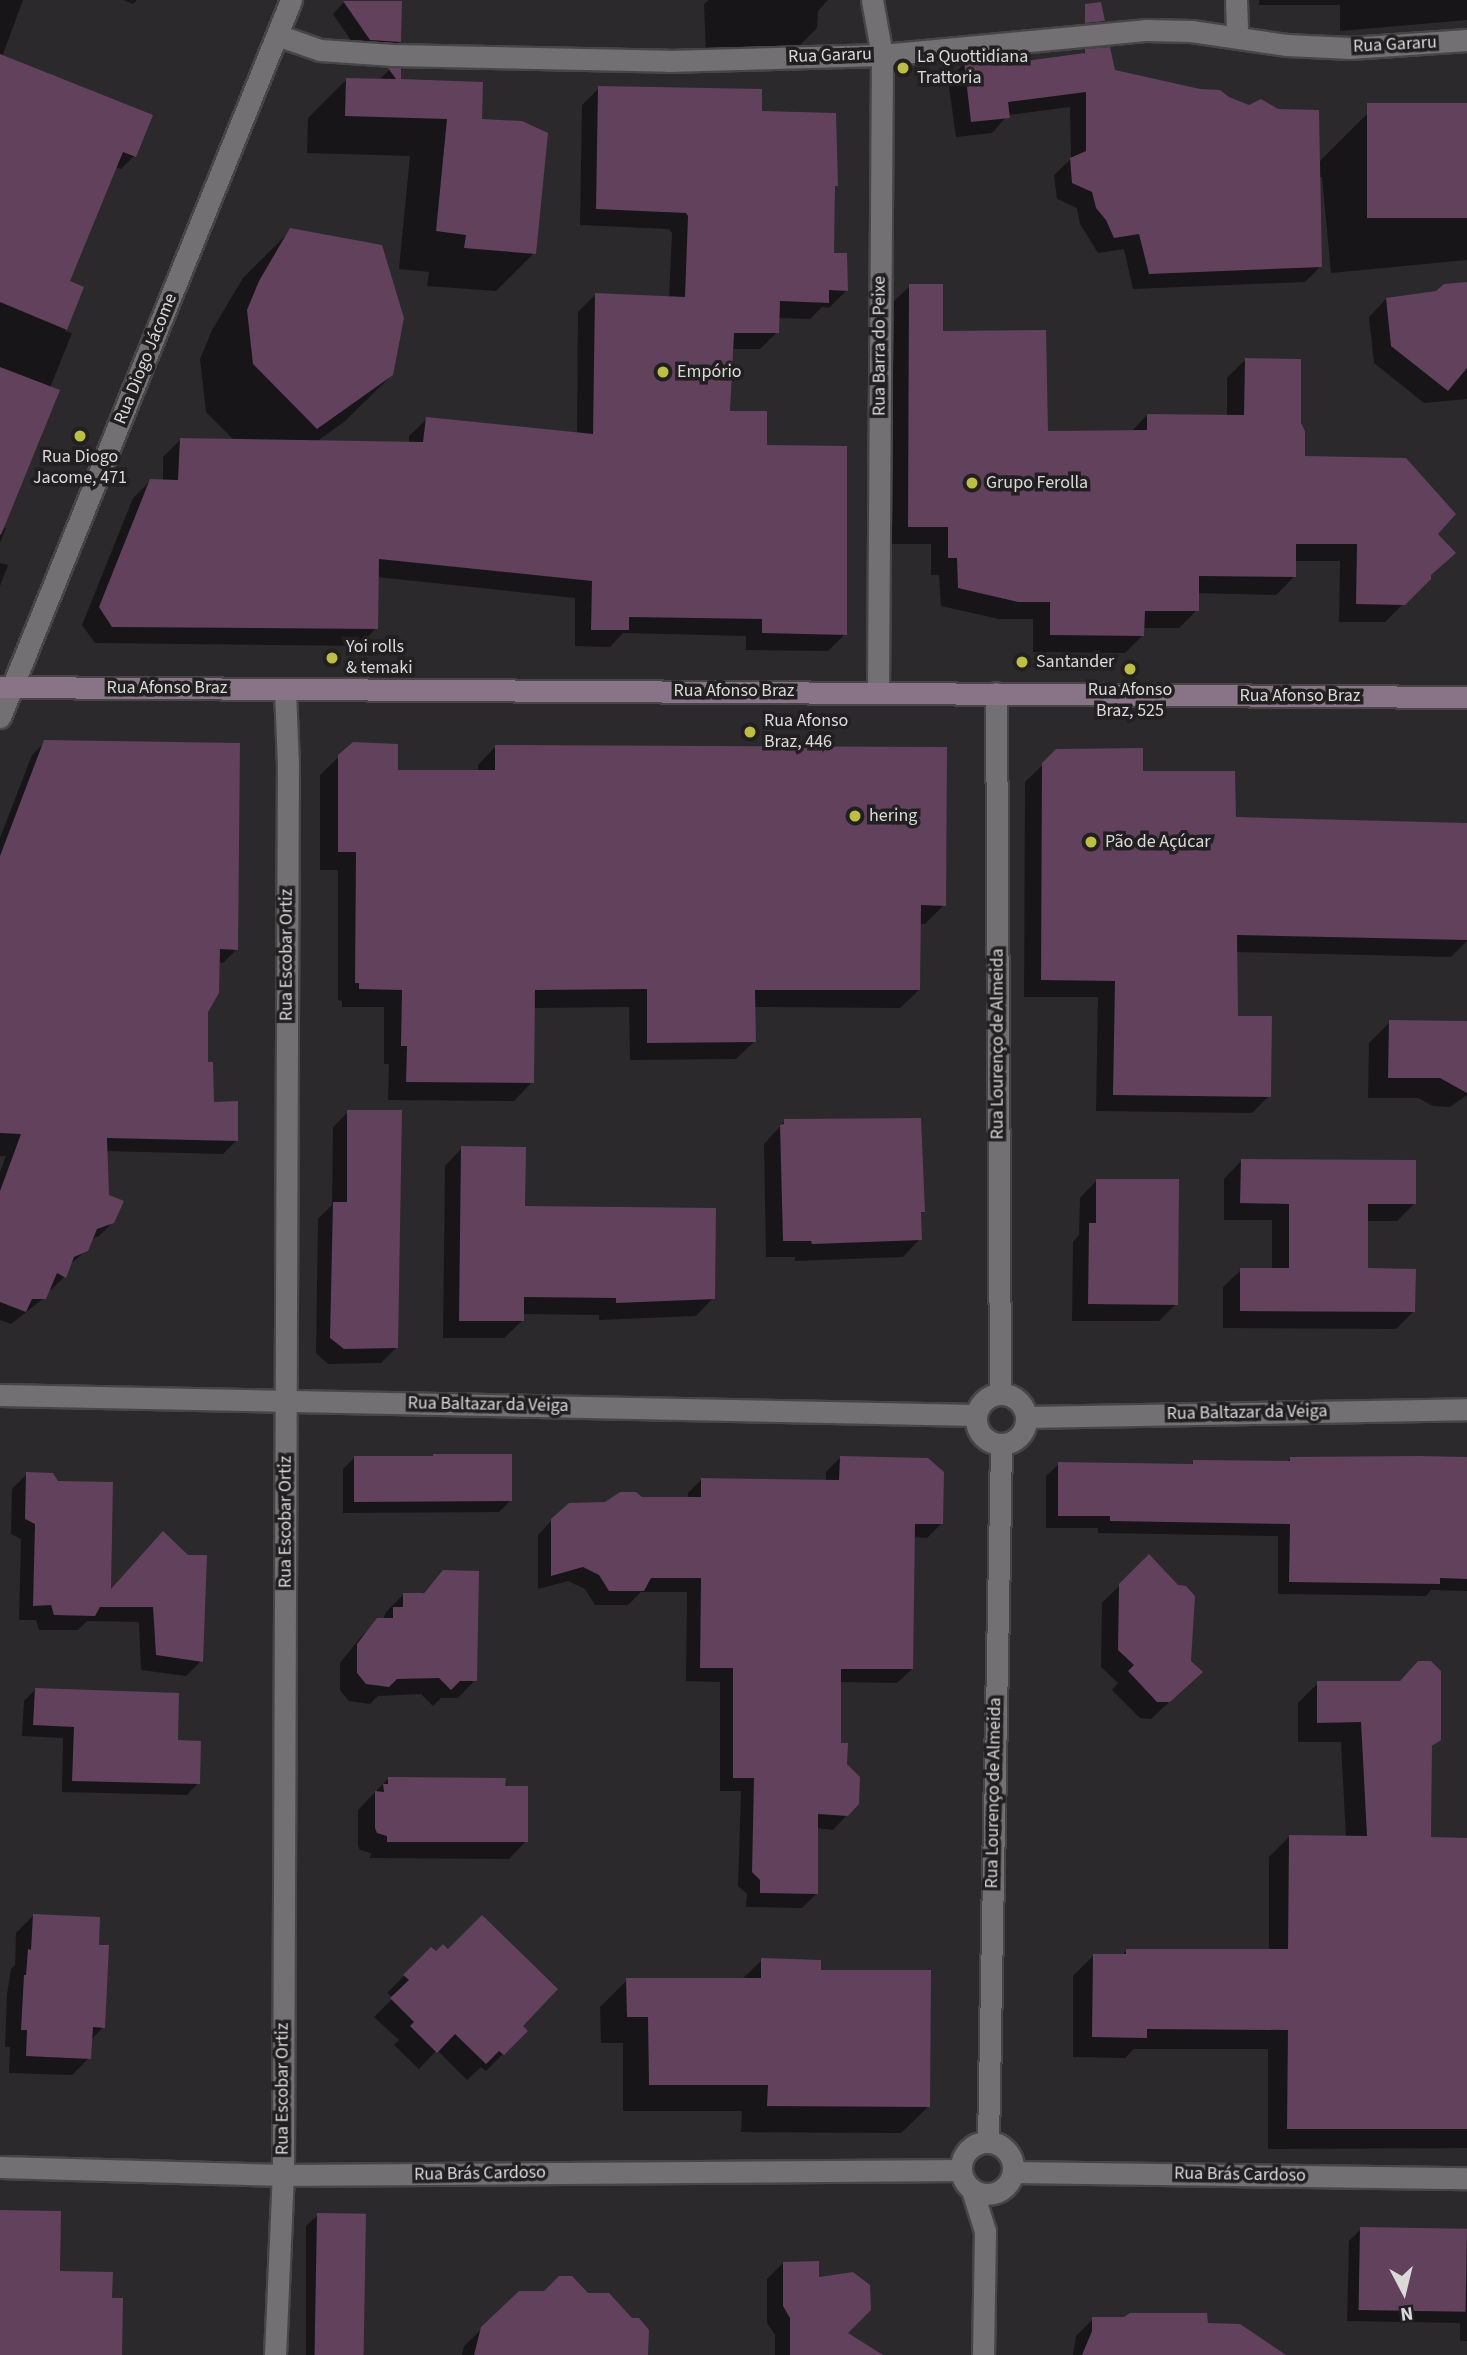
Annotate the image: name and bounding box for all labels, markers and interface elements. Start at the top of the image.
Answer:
street label: Rua Gararu [1353,32,1437,58]
street label: Rua Gararu [788,44,872,68]
place label: La Quottidiana Trattoria [917,47,1028,90]
marker: La Quottidiana Trattoria [895,60,911,76]
street label: Rua Barra do Peixe [869,276,891,416]
street label: Rua Diogo Jácome [110,290,182,428]
place label: Empório [677,361,742,383]
marker: Empório [655,364,671,380]
marker: Rua Diogo Jacome, 471 [72,428,88,444]
place label: Rua Diogo Jacome, 471 [33,447,127,490]
place label: Grupo Ferolla [986,472,1088,494]
marker: Grupo Ferolla [964,475,980,491]
place label: Yoi rolls & temaki [346,637,413,680]
marker: Yoi rolls & temaki [324,650,340,666]
place label: Santander [1036,651,1114,673]
marker: Santander [1014,654,1030,670]
marker: Rua Afonso Braz, 525 [1122,661,1138,677]
street label: Rua Afonso Braz [106,677,228,699]
street label: Rua Afonso Braz [673,680,795,702]
place label: Rua Afonso Braz, 525 [1088,680,1172,722]
street label: Rua Afonso Braz [1239,685,1361,707]
place label: Rua Afonso Braz, 446 [764,711,848,754]
marker: Rua Afonso Braz, 446 [742,724,758,740]
place label: hering [869,805,917,827]
marker: hering [847,808,863,824]
place label: Pão de Açúcar [1105,831,1210,853]
marker: Pão de Açúcar [1083,834,1099,850]
street label: Rua Escobar Ortiz [276,889,298,1021]
street label: Rua Lourenço de Almeida [987,948,1009,1140]
street label: Rua Baltazar da Veiga [407,1393,569,1417]
street label: Rua Baltazar da Veiga [1166,1401,1328,1425]
street label: Rua Escobar Ortiz [275,1456,297,1588]
street label: Rua Lourenço de Almeida [982,1697,1006,1889]
street label: Rua Escobar Ortiz [272,2023,294,2155]
street label: Rua Brás Cardoso [414,2162,546,2186]
street label: Rua Brás Cardoso [1174,2163,1306,2187]
north arrow [1369,2257,1439,2327]
text: N [1399,2299,1415,2328]

